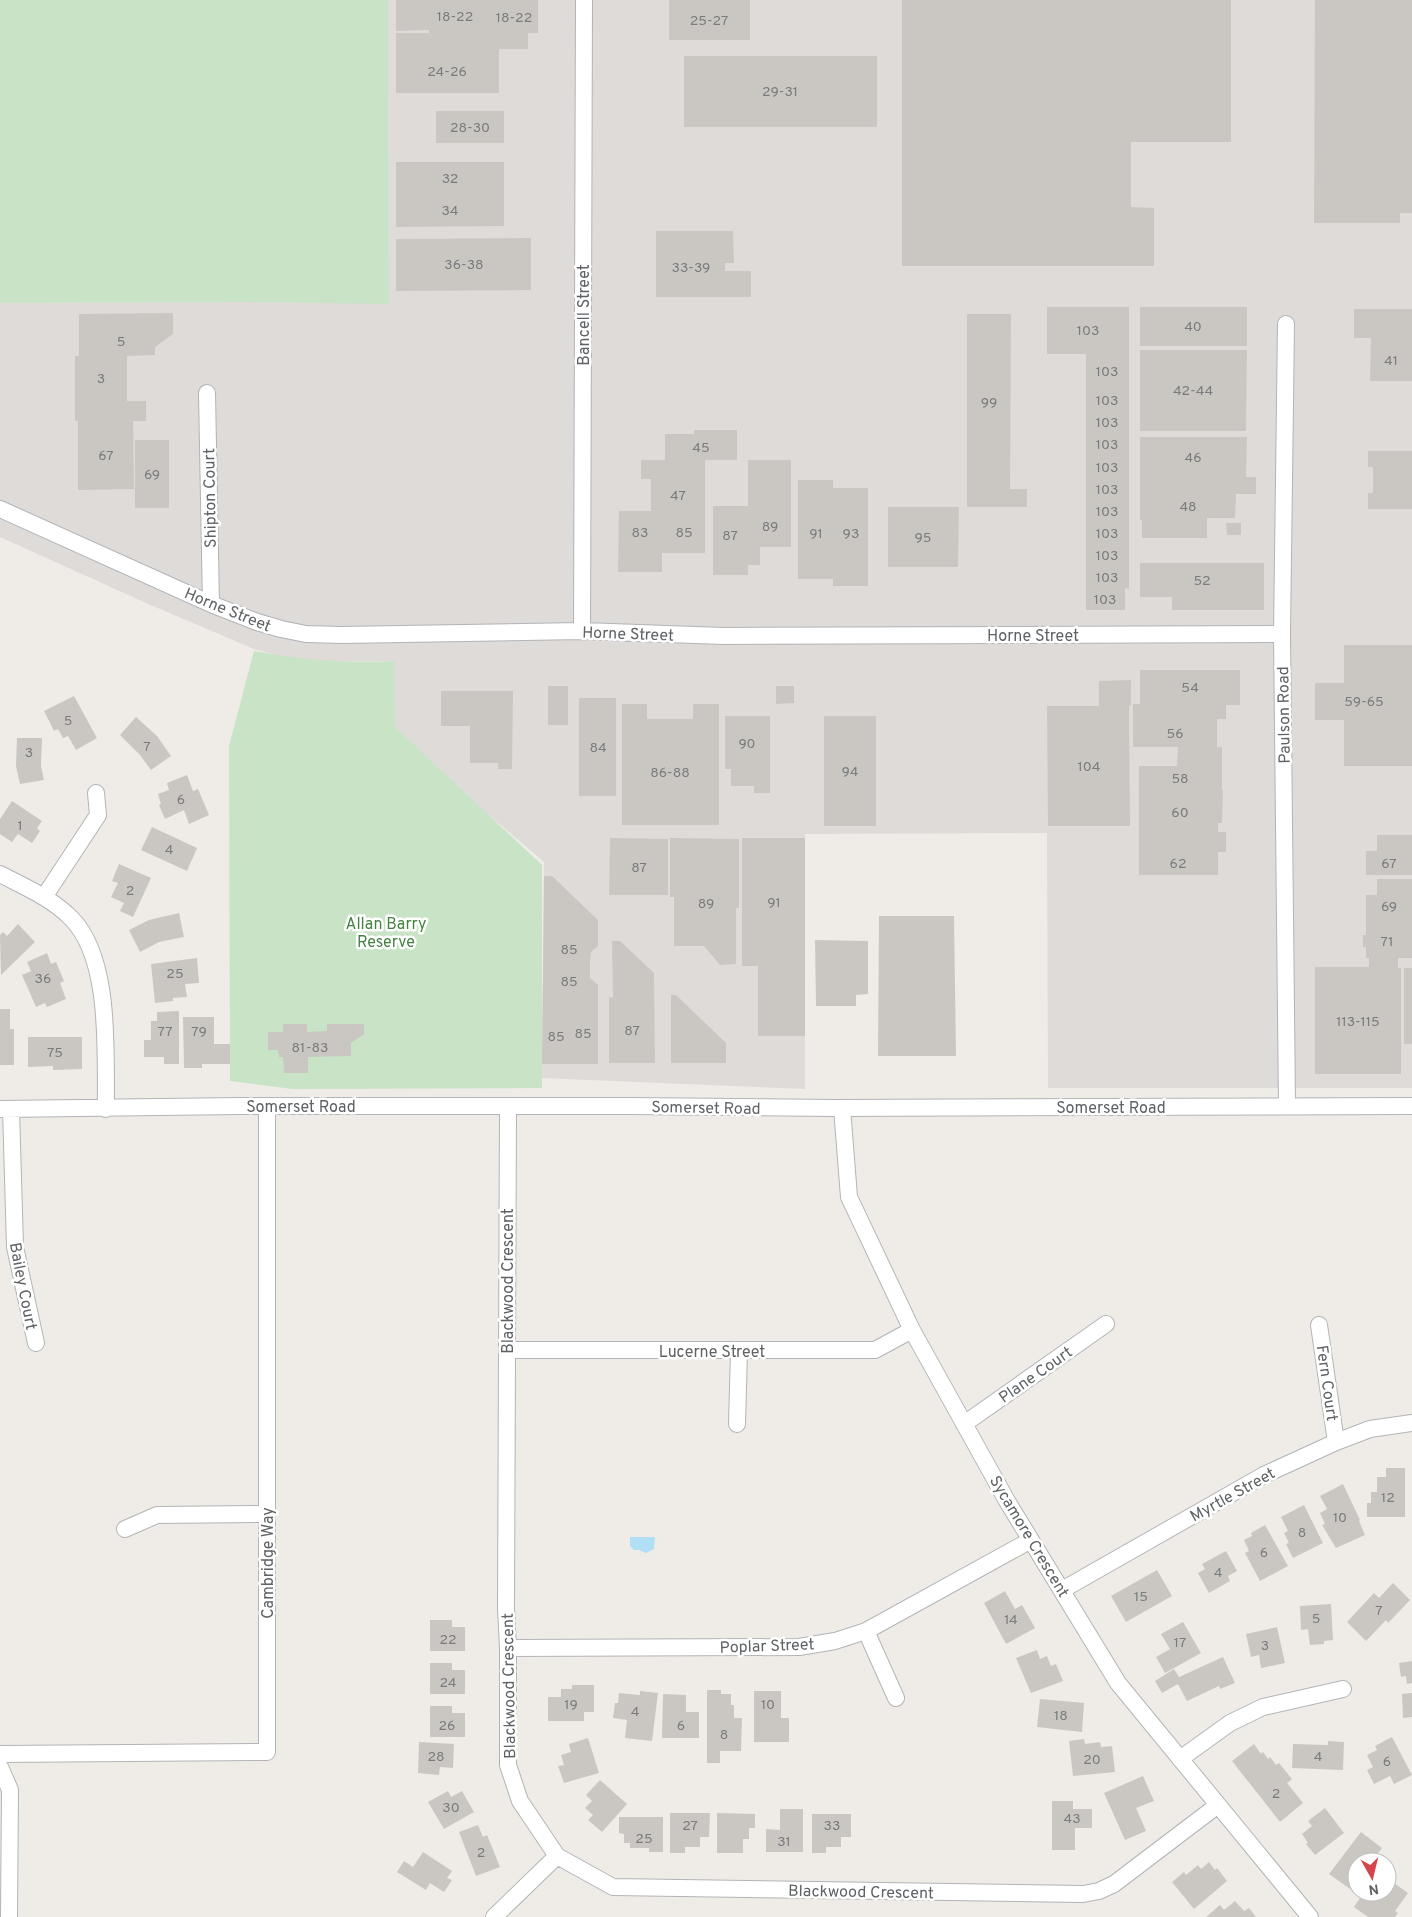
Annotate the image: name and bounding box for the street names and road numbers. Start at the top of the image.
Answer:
street label: Bancell Street [575,264,595,366]
street label: Shipton Court [200,448,222,548]
street label: Horne Street [181,584,274,637]
street label: Horne Street [582,623,674,647]
street label: Horne Street [987,627,1079,647]
street label: Paulson Road [1274,666,1296,764]
street label: Somerset Road [246,1098,356,1118]
street label: Somerset Road [651,1098,761,1120]
street label: Somerset Road [1056,1099,1166,1119]
street label: Blackwood Crescent [499,1208,519,1354]
street label: Bailey Court [4,1241,40,1332]
street label: Lucerne Street [659,1343,765,1363]
street label: Plane Court [995,1343,1077,1408]
street label: Fern Court [1311,1344,1341,1422]
street label: Myrtle Street [1187,1464,1279,1527]
street label: Sycamore Crescent [984,1472,1073,1602]
street label: Cambridge Way [259,1507,279,1619]
street label: Blackwood Crescent [499,1613,521,1759]
street label: Poplar Street [719,1635,815,1659]
street label: Blackwood Crescent [788,1882,934,1904]

